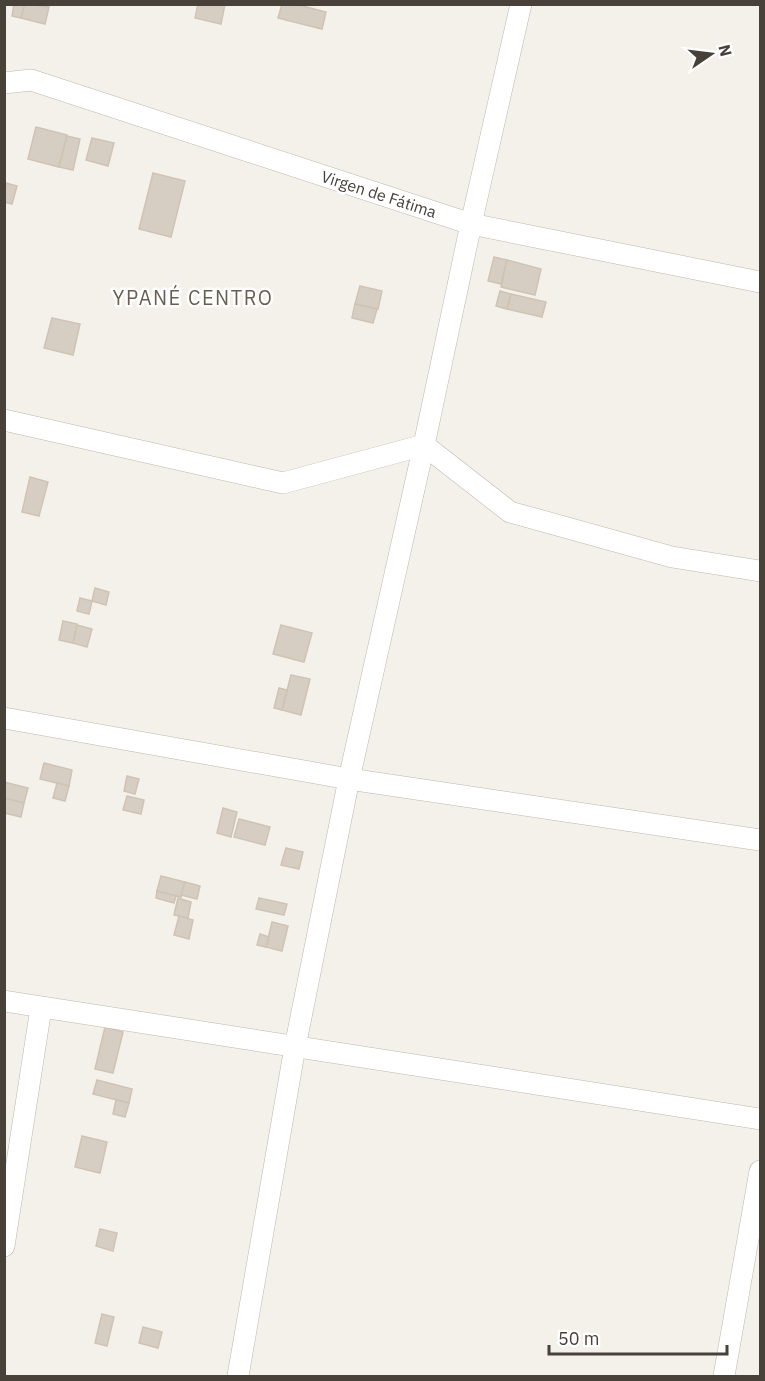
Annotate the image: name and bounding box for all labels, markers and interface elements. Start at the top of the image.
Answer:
north arrow [681,24,741,84]
text: N [714,42,737,58]
street label: Virgen de Fátima [319,166,440,222]
district label: YPANÉ CENTRO [113,284,273,311]
scale bar [549,1318,728,1356]
text: 50 m [558,1327,600,1350]

